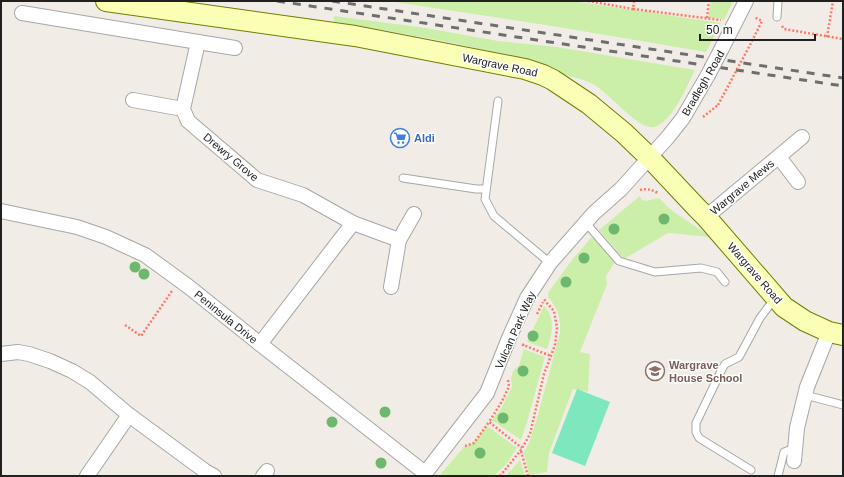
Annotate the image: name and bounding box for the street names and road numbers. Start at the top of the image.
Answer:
street label: Bradlegh Road [679,48,727,118]
street label: Wargrave Road [461,51,539,79]
street label: Drewry Grove [201,131,261,183]
street label: Wargrave Mews [708,157,777,217]
street label: Wargrave Road [725,240,785,306]
street label: Peninsula Drive [192,288,260,346]
street label: Vulcan Park Way [493,289,538,371]

